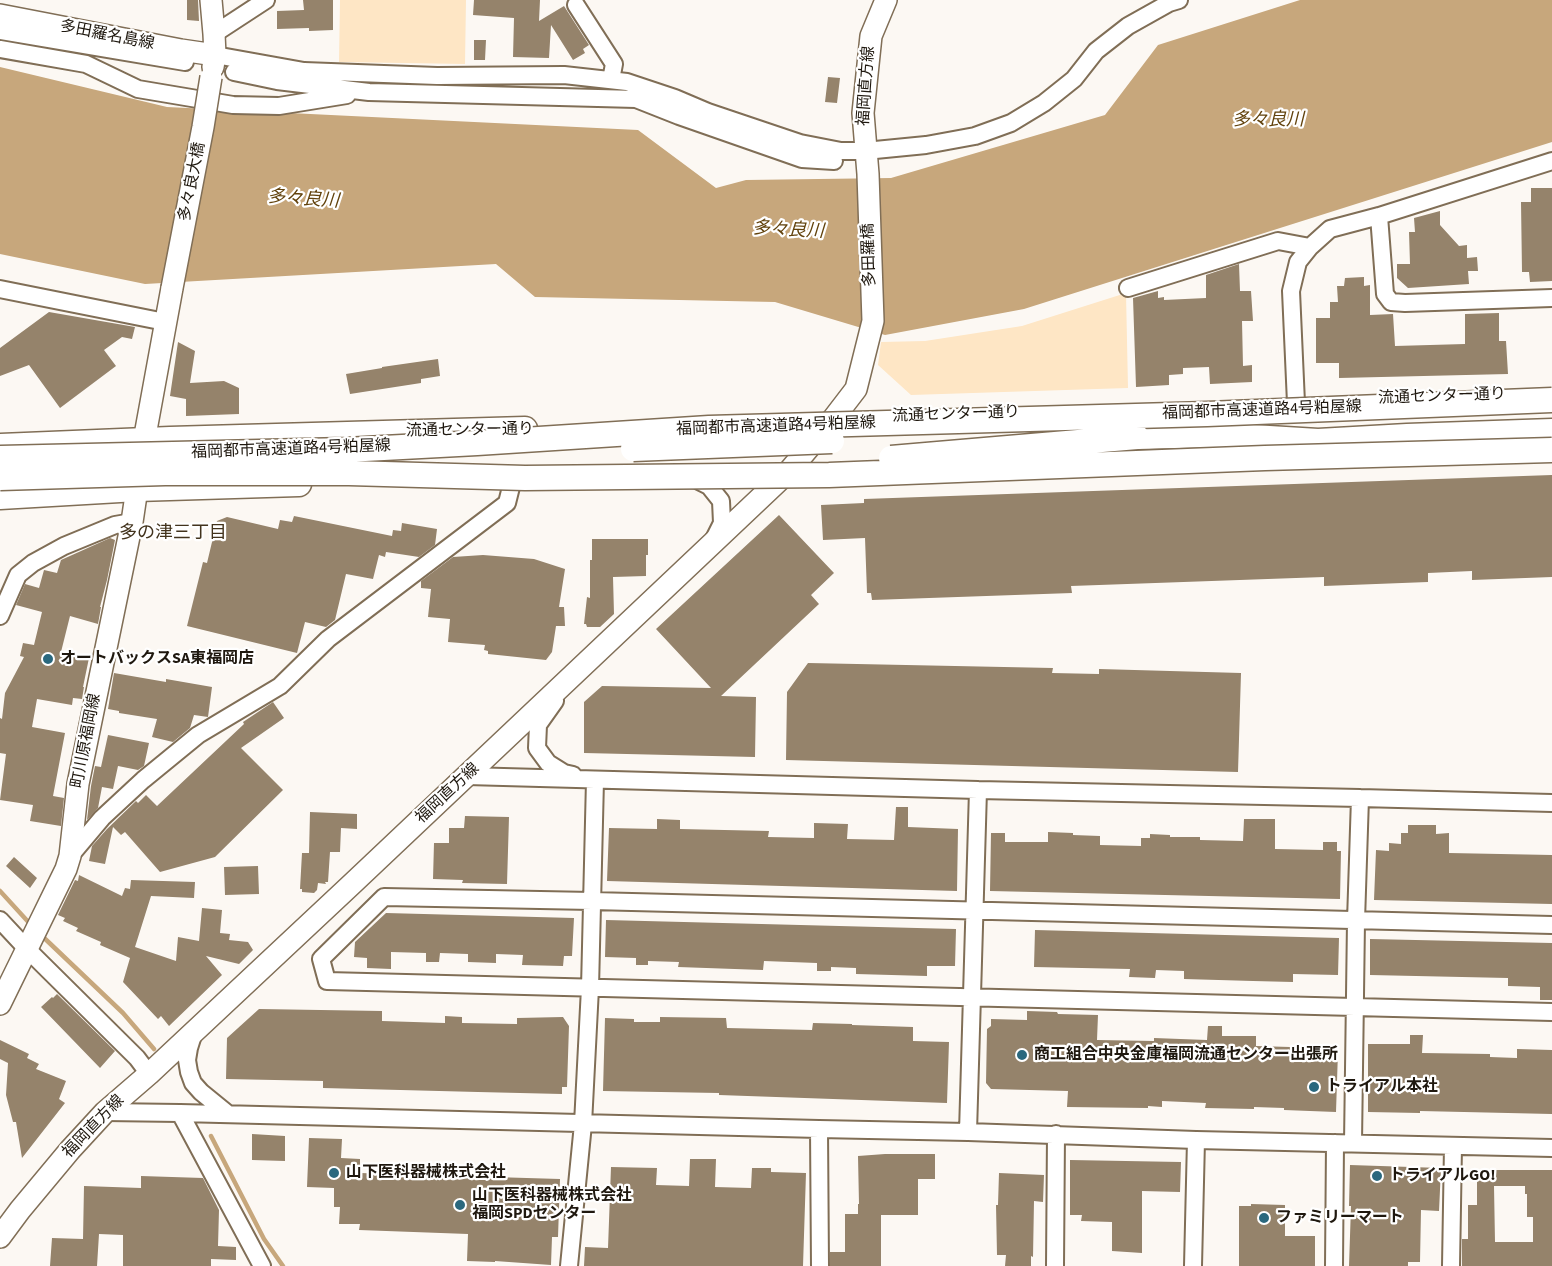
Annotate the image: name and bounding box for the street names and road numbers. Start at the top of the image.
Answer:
street label: 多田羅名島線 [58,17,156,55]
street label: 福岡直方線 [855,45,879,127]
street label: 多々良大橋 [176,141,210,223]
street label: 多田羅橋 [859,223,881,287]
street label: 流通センター通り [1378,385,1506,409]
street label: 福岡都市高速道路4号粕屋線 [1162,398,1362,424]
street label: 流通センター通り [892,403,1020,427]
street label: 福岡都市高速道路4号粕屋線 [676,414,876,440]
street label: 流通センター通り [406,420,534,442]
street label: 福岡都市高速道路4号粕屋線 [191,437,391,463]
street label: 町川原福岡線 [68,692,106,790]
street label: 福岡直方線 [412,760,484,828]
street label: 福岡直方線 [59,1092,129,1162]

